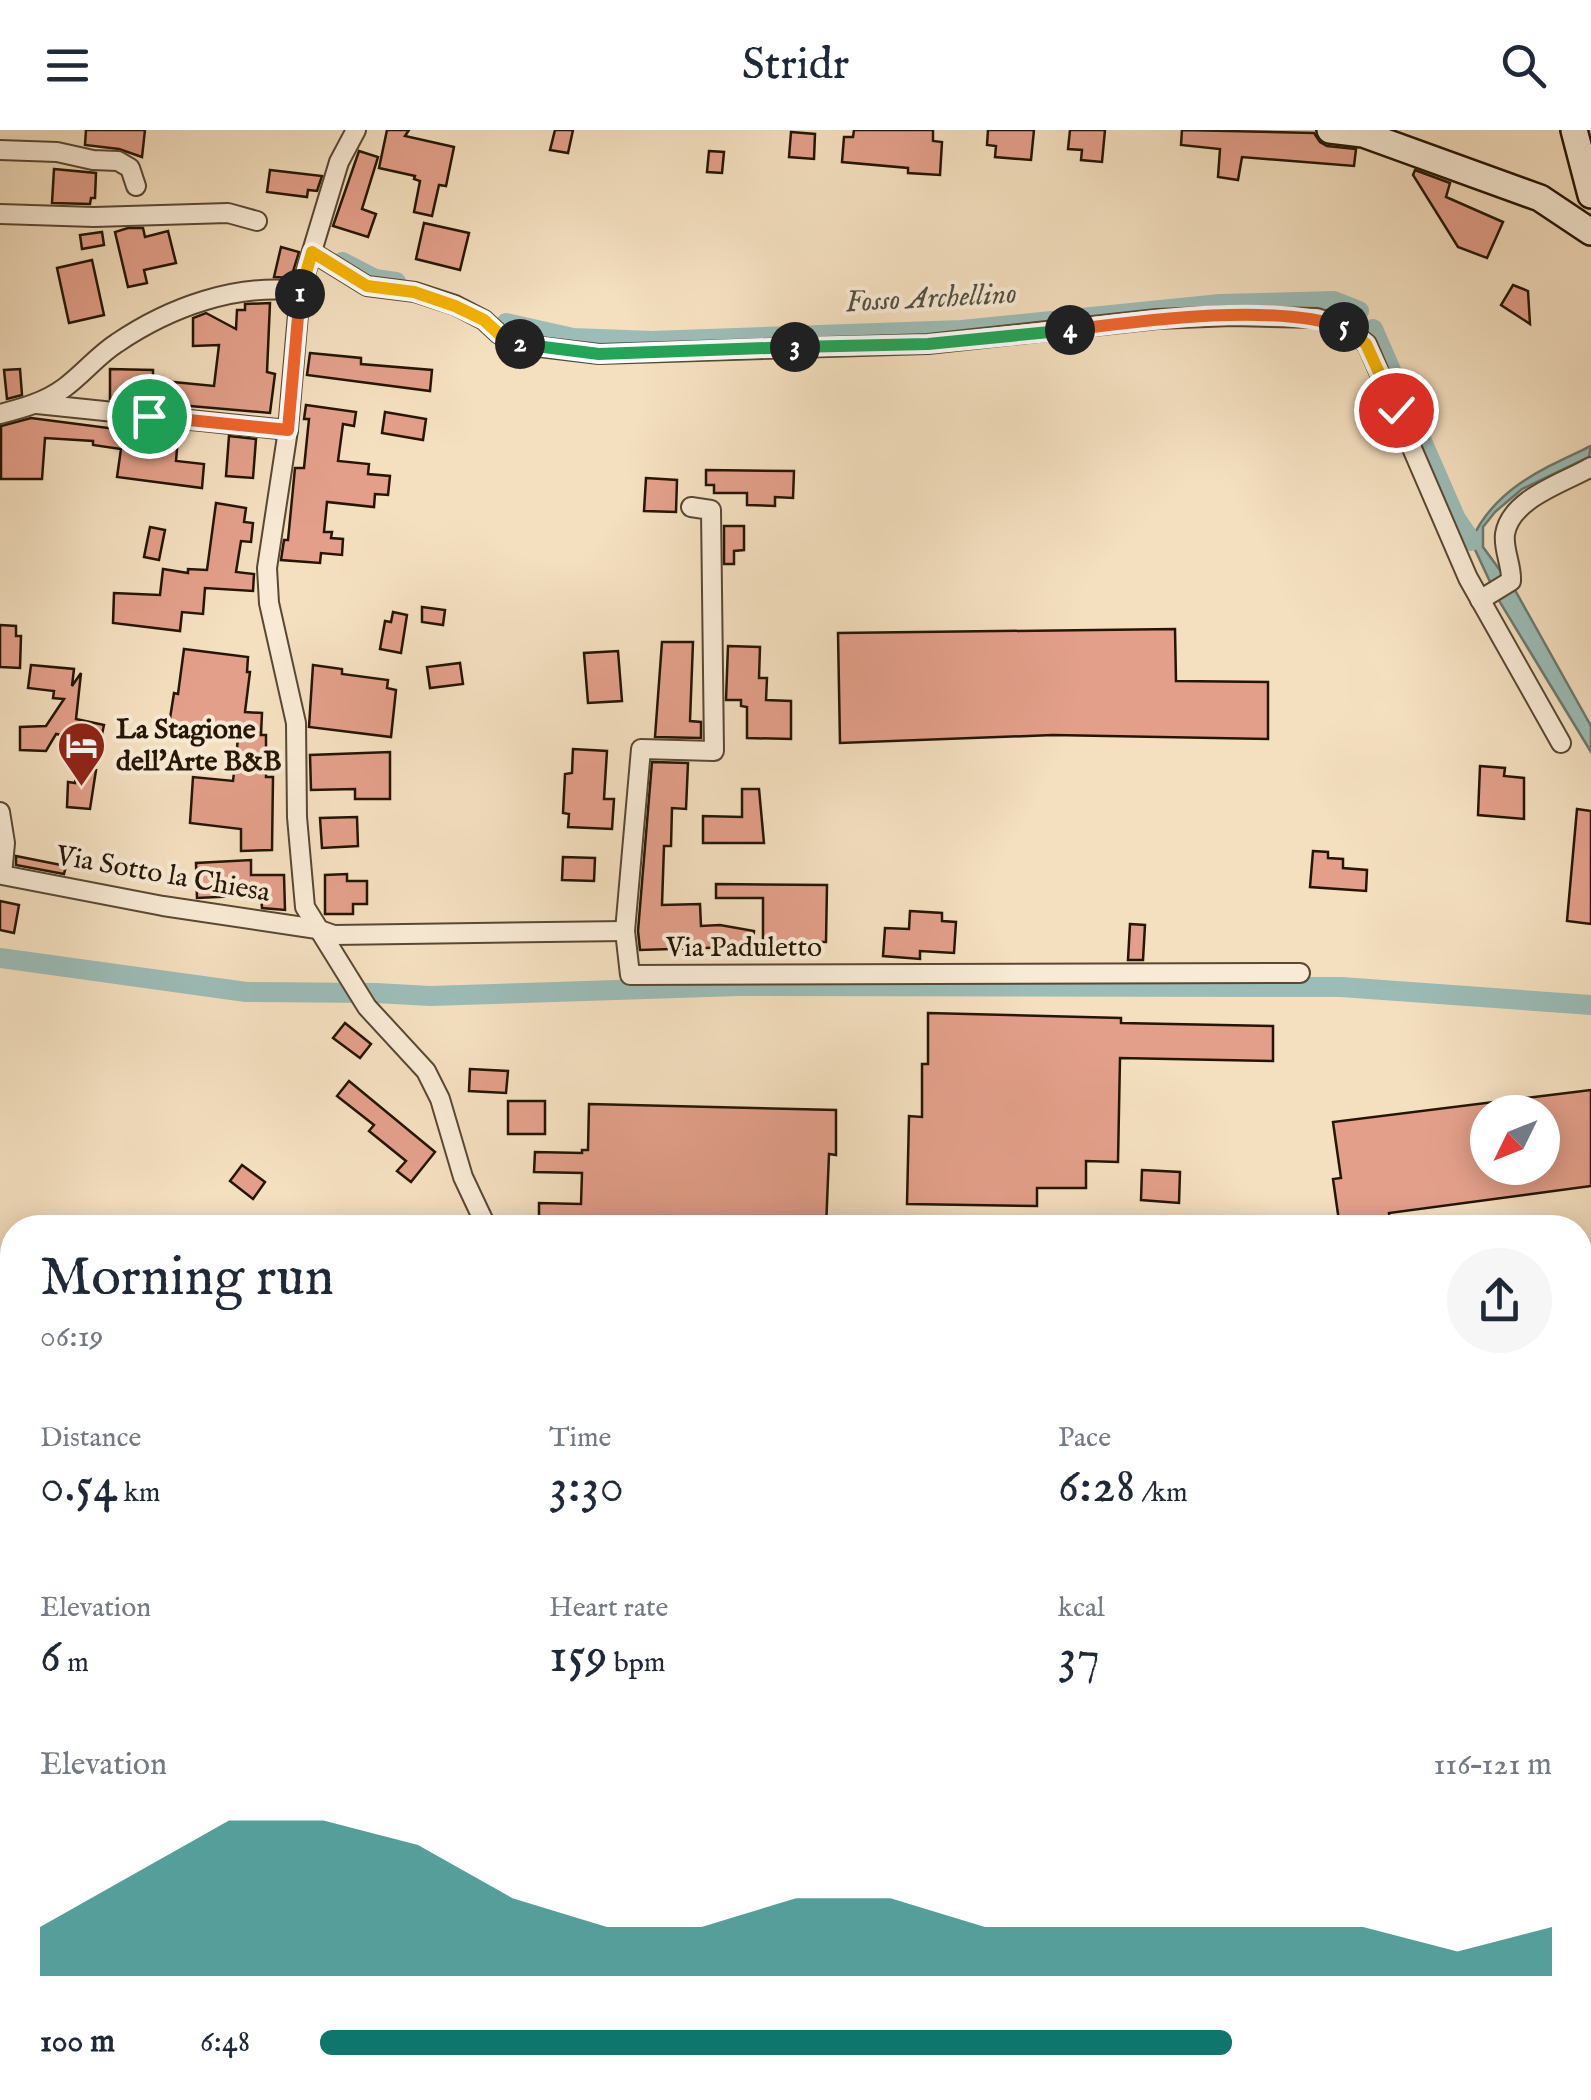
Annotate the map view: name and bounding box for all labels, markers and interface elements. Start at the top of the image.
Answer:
text: Stridr [742,37,849,94]
icon: menu [40,38,95,93]
icon: search [1496,38,1551,93]
pin: 1 [275,269,325,319]
text: 1 [295,276,305,311]
water label: Fosso Archellino [844,276,1018,322]
pin: 5 [1319,302,1369,352]
pin: 4 [1045,305,1095,355]
text: 5 [1339,309,1349,344]
text: 4 [1063,312,1077,347]
pin: 2 [495,319,545,369]
pin: 3 [770,322,820,372]
text: 2 [513,326,527,361]
text: 3 [790,329,800,364]
pin [1354,368,1439,453]
pin [107,374,192,459]
icon: check [1369,383,1424,438]
icon: arrive [122,389,177,444]
place label: La Stagione dell'Arte B&B [116,713,282,780]
hotel icon: La Stagione dell'Arte B&B [55,720,107,788]
street label: Via Sotto la Chiesa [52,839,274,911]
street label: Via Paduletto [665,931,822,966]
north arrow [1470,1095,1560,1185]
map controls [1470,1095,1560,1185]
text: Morning run [40,1244,334,1314]
button: share [1447,1248,1552,1353]
text: 06:19 [40,1317,104,1358]
text: Distance [40,1421,141,1456]
text: Time [549,1421,611,1456]
text: Pace [1058,1421,1111,1456]
text: 0.54 [40,1456,118,1519]
text: 3:30 [549,1456,624,1519]
text: 6:28 [1058,1456,1135,1519]
text: km [118,1476,160,1511]
text: /km [1135,1476,1188,1511]
text: Elevation [40,1591,151,1626]
text: Heart rate [549,1591,668,1626]
text: kcal [1058,1591,1105,1626]
text: 6 [40,1626,61,1689]
text: 159 [549,1626,608,1689]
text: 37 [1058,1626,1100,1689]
text: m [61,1646,89,1681]
text: bpm [608,1646,665,1681]
text: Elevation [40,1745,167,1786]
text: 116–121 m [1433,1745,1552,1786]
text: 100 m [40,2022,115,2063]
text: 6:48 [200,2022,250,2063]

